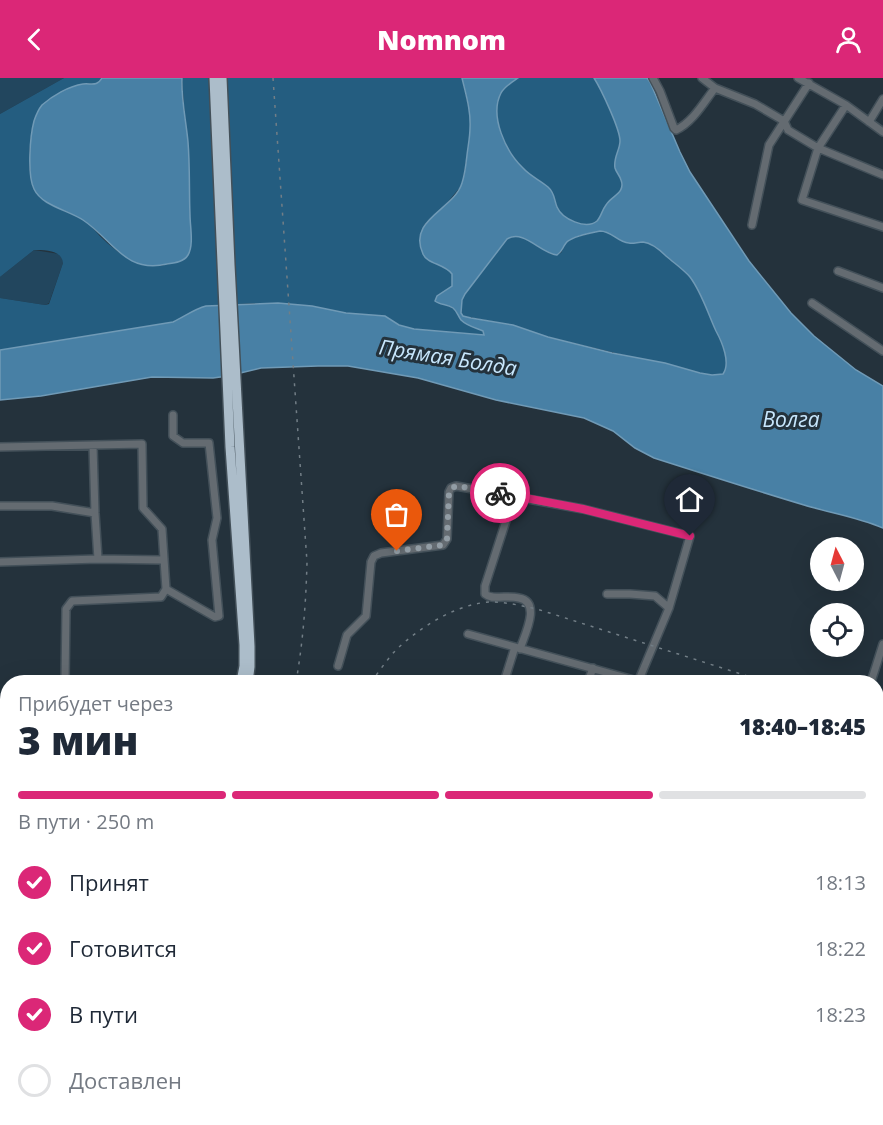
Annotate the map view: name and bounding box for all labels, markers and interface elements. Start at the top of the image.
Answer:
text: Nomnom [377,21,506,58]
icon: back [18,23,51,56]
icon: person [832,23,865,56]
water label: Прямая Болда [377,332,519,382]
water label: Волга [762,405,820,433]
courier [470,463,530,523]
pin [664,474,715,536]
icon: bike [484,477,517,510]
icon: home [673,483,706,516]
pin [371,489,422,551]
icon: bag [380,498,413,531]
north arrow [810,537,864,591]
map controls [810,537,864,657]
button: locate [810,603,864,657]
text: Прибудет через [18,690,173,717]
text: 18:40–18:45 [739,711,866,741]
text: 3 мин [18,713,138,766]
text: В пути · 250 m [18,808,154,835]
icon: check [18,866,51,899]
text: Принят [69,867,149,897]
text: 18:13 [815,869,866,896]
icon: check [18,932,51,965]
text: Готовится [69,933,177,963]
text: 18:22 [815,935,866,962]
icon: check [18,998,51,1031]
text: В пути [69,999,138,1029]
text: 18:23 [815,1001,866,1028]
text: Доставлен [69,1065,182,1095]

